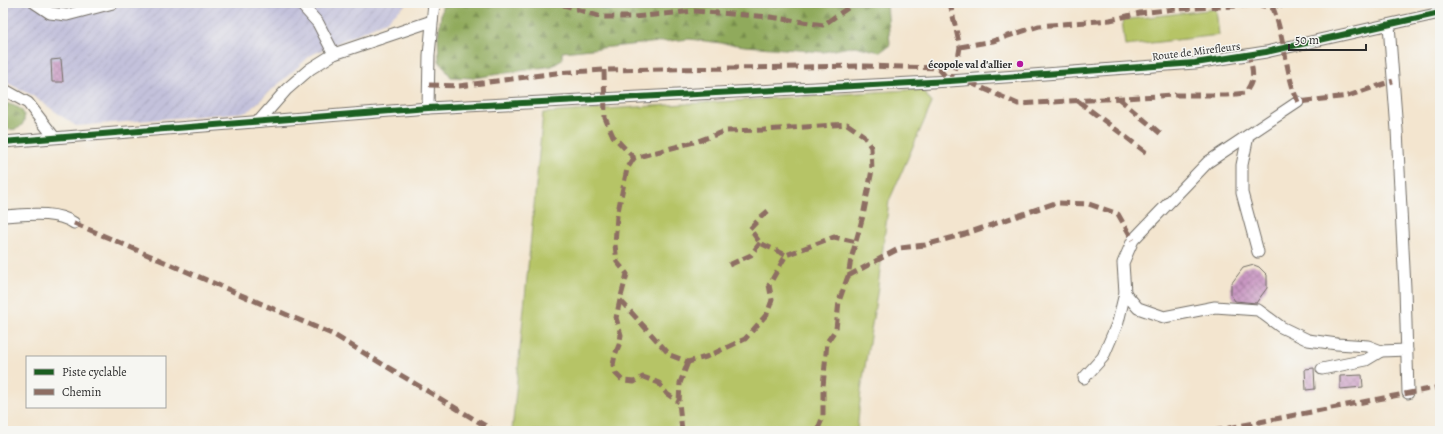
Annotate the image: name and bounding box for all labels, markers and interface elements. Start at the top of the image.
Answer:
scale bar [1289,26,1366,52]
text: 50 m [1295,32,1319,48]
street label: Route de Mirefleurs [1151,39,1241,64]
place label: écopole val d'allier [928,57,1012,72]
marker: écopole val d'allier [1015,59,1025,69]
legend [26,356,166,408]
text: Piste cyclable [62,364,127,380]
text: Chemin [62,384,102,400]

